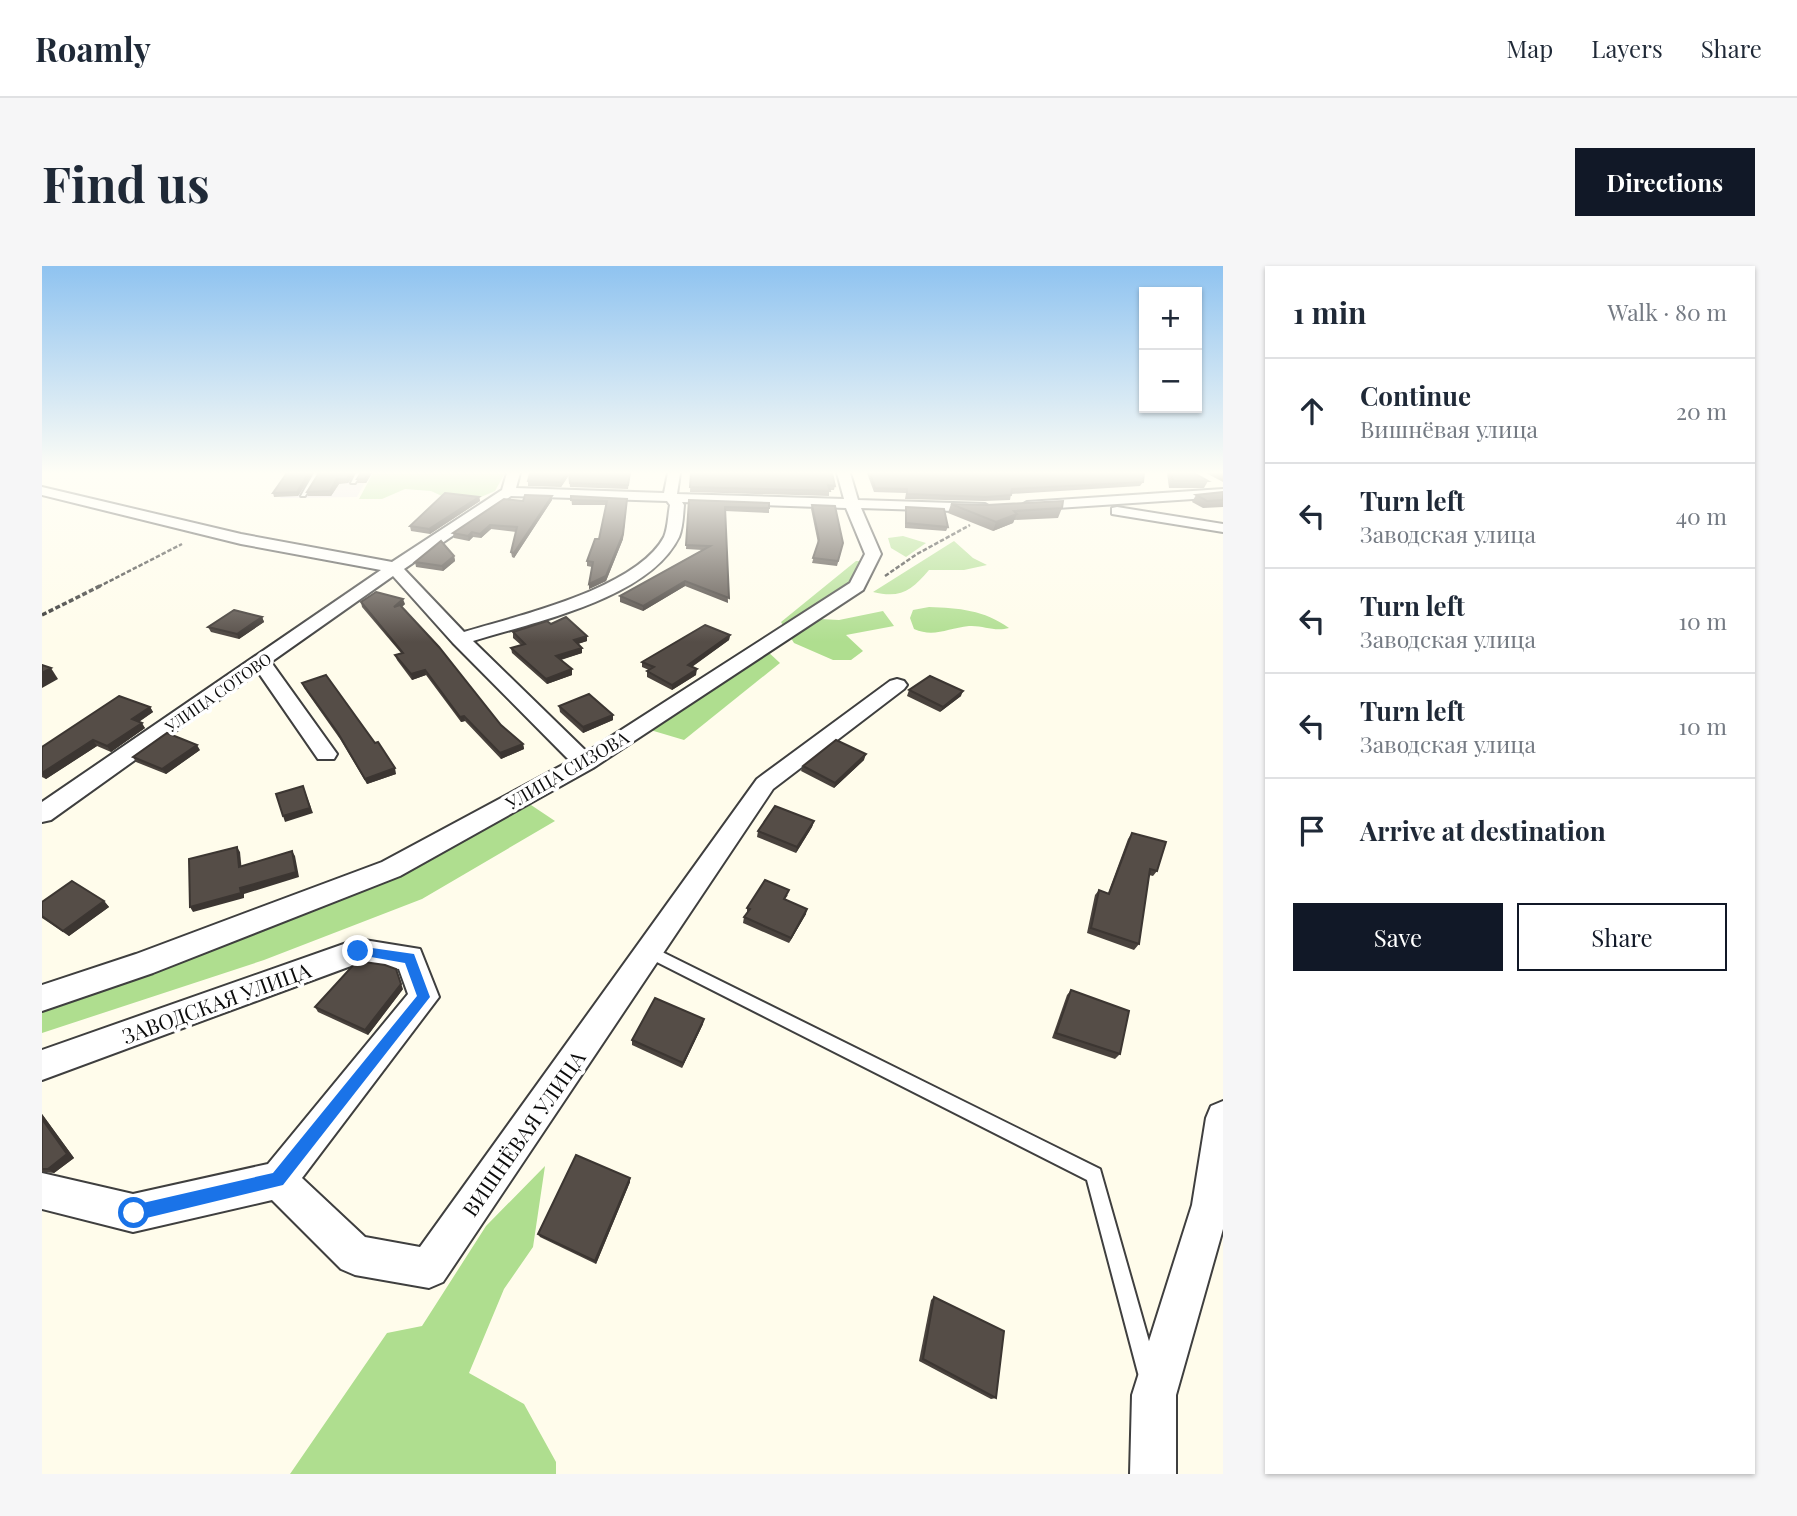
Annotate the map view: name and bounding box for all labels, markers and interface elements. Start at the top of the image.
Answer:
text: Roamly [35,26,151,70]
text: Map [1507,32,1553,64]
text: Layers [1591,32,1663,64]
text: Share [1701,32,1762,64]
button: Directions [1575,148,1755,216]
text: Find us [42,150,210,215]
map controls [1139,287,1202,413]
button: + [1139,287,1202,350]
text: 1 min [1293,292,1367,332]
text: Walk · 80 m [1607,296,1727,327]
button: − [1139,350,1202,413]
text: Continue [1360,378,1471,413]
icon: ahead [1293,392,1331,430]
text: 20 m [1676,395,1727,426]
text: Вишнёвая улица [1360,413,1538,444]
text: Turn left [1360,483,1465,518]
icon: left [1293,497,1331,535]
text: 40 m [1676,500,1727,531]
text: Заводская улица [1360,518,1536,549]
text: Turn left [1360,588,1465,623]
icon: left [1293,602,1331,640]
text: 10 m [1679,605,1727,636]
text: Заводская улица [1360,623,1536,654]
street label: УЛИЦА СОТОВО [160,647,275,737]
text: Turn left [1360,693,1465,728]
icon: left [1293,707,1331,745]
text: 10 m [1679,710,1727,741]
street label: УЛИЦА СИЗОВА [500,725,633,815]
text: Заводская улица [1360,728,1536,759]
icon: arrive [1293,812,1331,850]
text: Arrive at destination [1360,813,1606,848]
button: Save [1293,903,1503,971]
button: Share [1517,903,1727,971]
route end [342,935,373,966]
street label: ЗАВОДСКАЯ УЛИЦА [118,955,315,1049]
street label: ВИШНЁВАЯ УЛИЦА [455,1044,591,1221]
route start [118,1197,149,1228]

